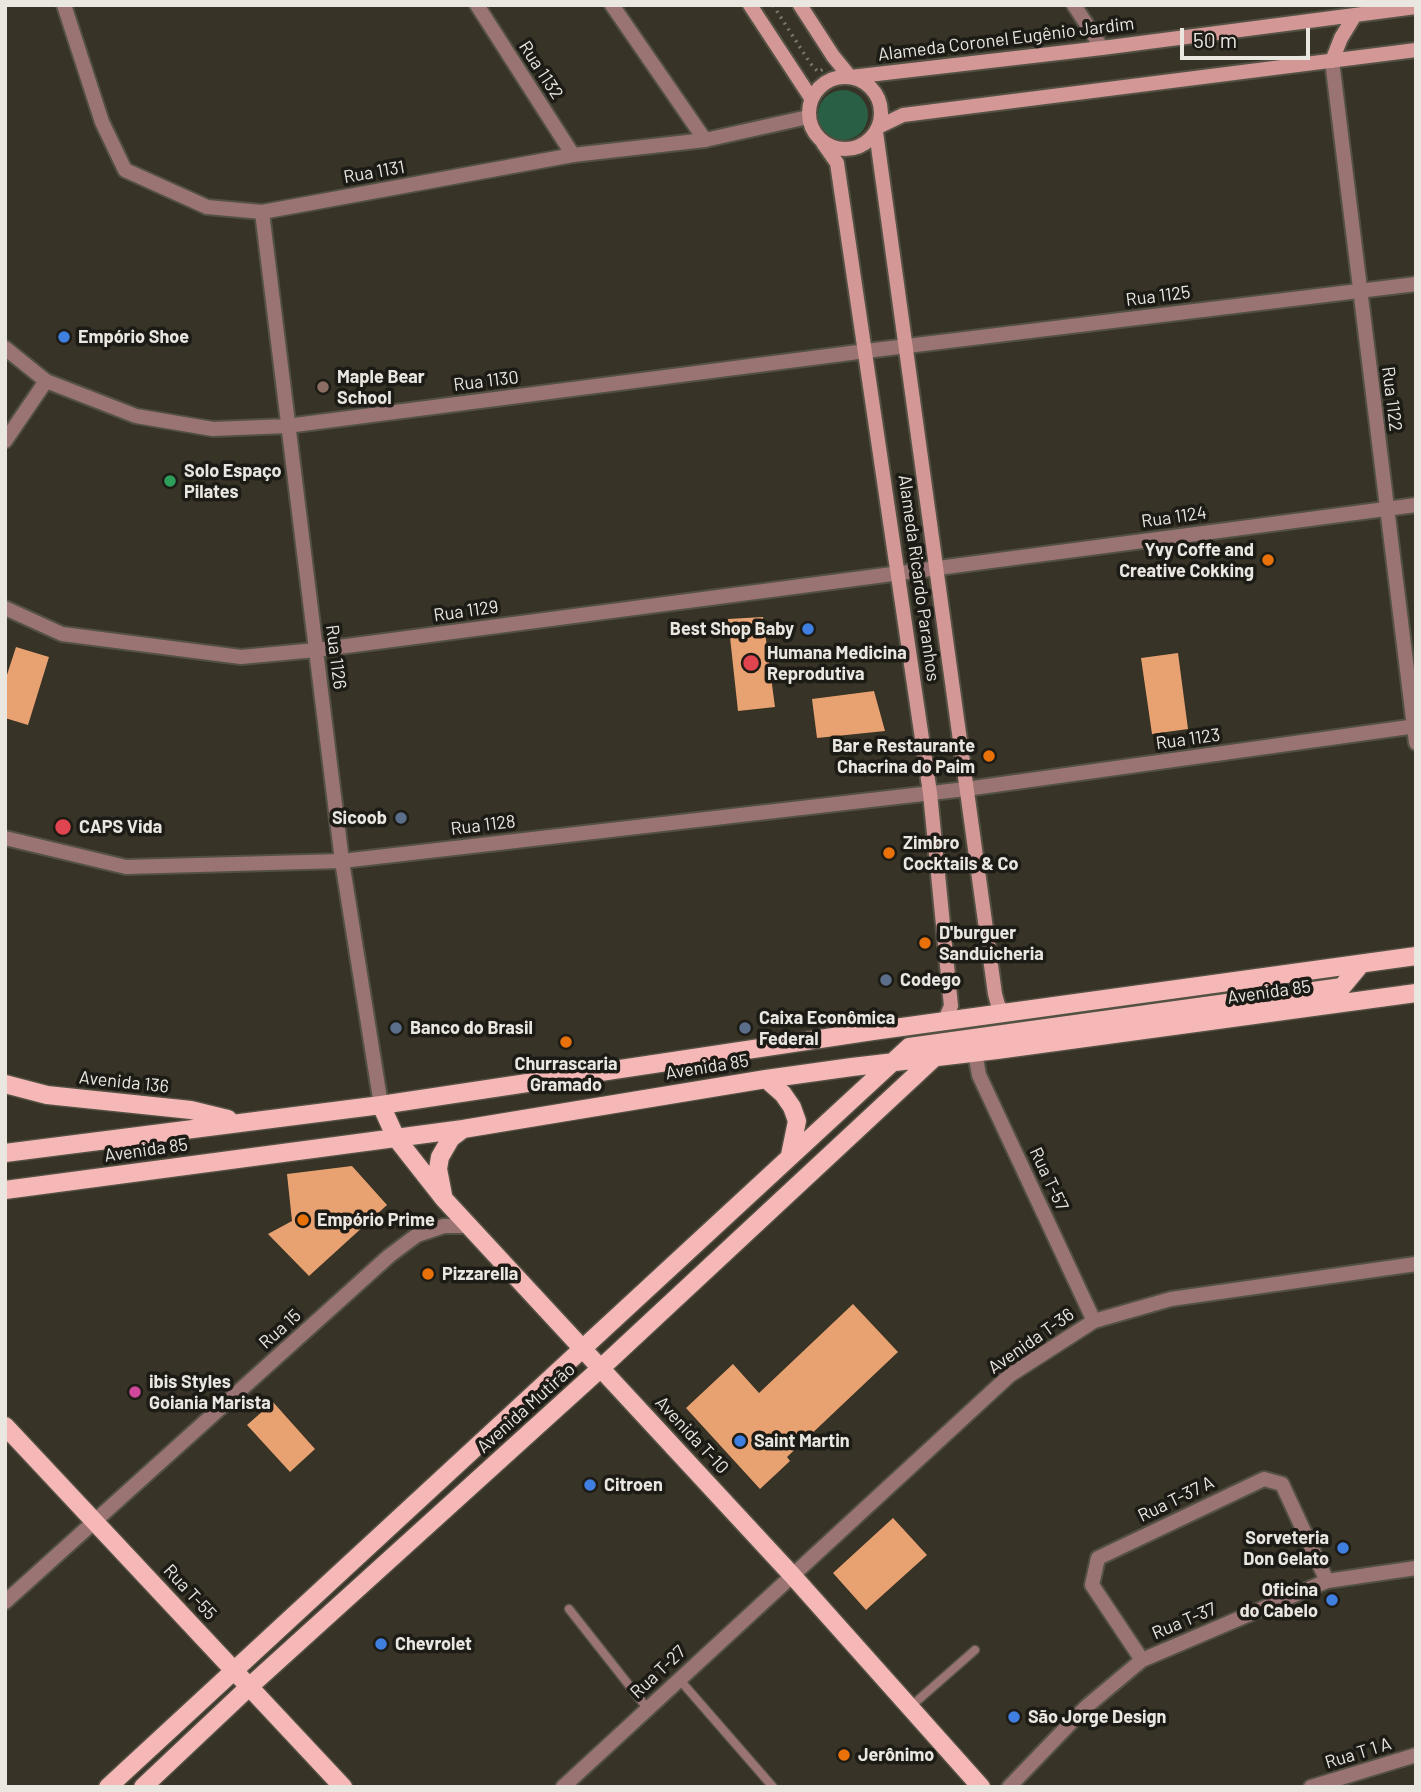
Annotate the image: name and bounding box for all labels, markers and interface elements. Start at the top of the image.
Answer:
street label: Alameda Coronel Eugênio Jardim [877,13,1135,65]
scale bar [1183,14,1312,58]
text: 50 m [1193,27,1237,52]
street label: Rua 1132 [514,37,568,103]
street label: Rua 1131 [342,156,406,188]
street label: Rua 1125 [1124,281,1192,311]
place label: Empório Shoe [78,326,189,348]
marker: Empório Shoe [56,329,72,345]
street label: Rua 1122 [1377,365,1407,433]
place label: Maple Bear School [337,366,425,408]
street label: Rua 1130 [452,366,520,396]
marker: Maple Bear School [315,379,331,395]
place label: Solo Espaço Pilates [184,460,282,503]
marker: Solo Espaço Pilates [162,473,178,489]
street label: Alameda Ricardo Paranhos [894,473,944,683]
street label: Rua 1124 [1140,502,1208,532]
place label: Yvy Coffe and Creative Cokking [1119,539,1254,582]
marker: Yvy Coffe and Creative Cokking [1260,552,1276,568]
street label: Rua 1129 [432,596,500,626]
place label: Best Shop Baby [670,618,794,640]
marker: Best Shop Baby [800,621,816,637]
street label: Rua 1126 [321,623,351,691]
place label: Humana Medicina Reprodutiva [767,642,907,684]
marker: Humana Medicina Reprodutiva [741,653,761,673]
street label: Rua 1123 [1154,724,1222,754]
place label: Bar e Restaurante Chacrina do Paim [832,735,975,778]
marker: Bar e Restaurante Chacrina do Paim [981,748,997,764]
place label: Sicoob [332,807,387,829]
marker: Sicoob [393,810,409,826]
street label: Rua 1128 [449,810,517,840]
place label: CAPS Vida [79,816,162,838]
marker: CAPS Vida [53,817,73,837]
place label: Zimbro Cocktails & Co [903,832,1018,874]
marker: Zimbro Cocktails & Co [881,845,897,861]
place label: D'burguer Sanduicheria [939,922,1044,964]
marker: D'burguer Sanduicheria [917,935,933,951]
place label: Codego [900,969,961,991]
marker: Codego [878,972,894,988]
street label: Avenida 85 [1226,975,1312,1009]
place label: Caixa Econômica Federal [759,1007,895,1050]
place label: Banco do Brasil [410,1017,533,1039]
marker: Banco do Brasil [388,1020,404,1036]
marker: Caixa Econômica Federal [737,1020,753,1036]
marker: Churrascaria Gramado [558,1034,574,1050]
street label: Avenida 85 [664,1050,750,1084]
place label: Churrascaria Gramado [515,1053,617,1096]
street label: Avenida 136 [78,1067,170,1097]
street label: Avenida 85 [103,1133,189,1167]
street label: Rua T-57 [1025,1144,1073,1214]
place label: Empório Prime [317,1209,435,1231]
marker: Empório Prime [295,1212,311,1228]
place label: Pizzarella [442,1263,518,1285]
marker: Pizzarella [420,1266,436,1282]
street label: Avenida T-36 [984,1304,1078,1378]
street label: Rua 15 [255,1305,305,1353]
street label: Avenida Mutirão [473,1358,579,1458]
place label: ibis Styles Goiania Marista [149,1371,271,1414]
marker: ibis Styles Goiania Marista [127,1384,143,1400]
street label: Avenida T-10 [651,1392,733,1478]
place label: Saint Martin [754,1430,850,1452]
marker: Saint Martin [732,1433,748,1449]
street label: Rua T-37 A [1134,1471,1218,1527]
place label: Citroen [604,1474,663,1496]
marker: Citroen [582,1477,598,1493]
place label: Sorveteria Don Gelato [1243,1527,1329,1570]
marker: Sorveteria Don Gelato [1335,1540,1351,1556]
street label: Rua T-55 [159,1560,221,1624]
place label: Oficina do Cabelo [1239,1579,1318,1622]
marker: Oficina do Cabelo [1324,1592,1340,1608]
street label: Rua T-37 [1149,1598,1219,1644]
place label: Chevrolet [395,1633,472,1655]
marker: Chevrolet [373,1636,389,1652]
street label: Rua T-27 [626,1641,690,1703]
place label: São Jorge Design [1028,1706,1166,1728]
marker: São Jorge Design [1006,1709,1022,1725]
street label: Rua T 1 A [1322,1733,1394,1773]
place label: Jerônimo [858,1744,934,1766]
marker: Jerônimo [836,1747,852,1763]

